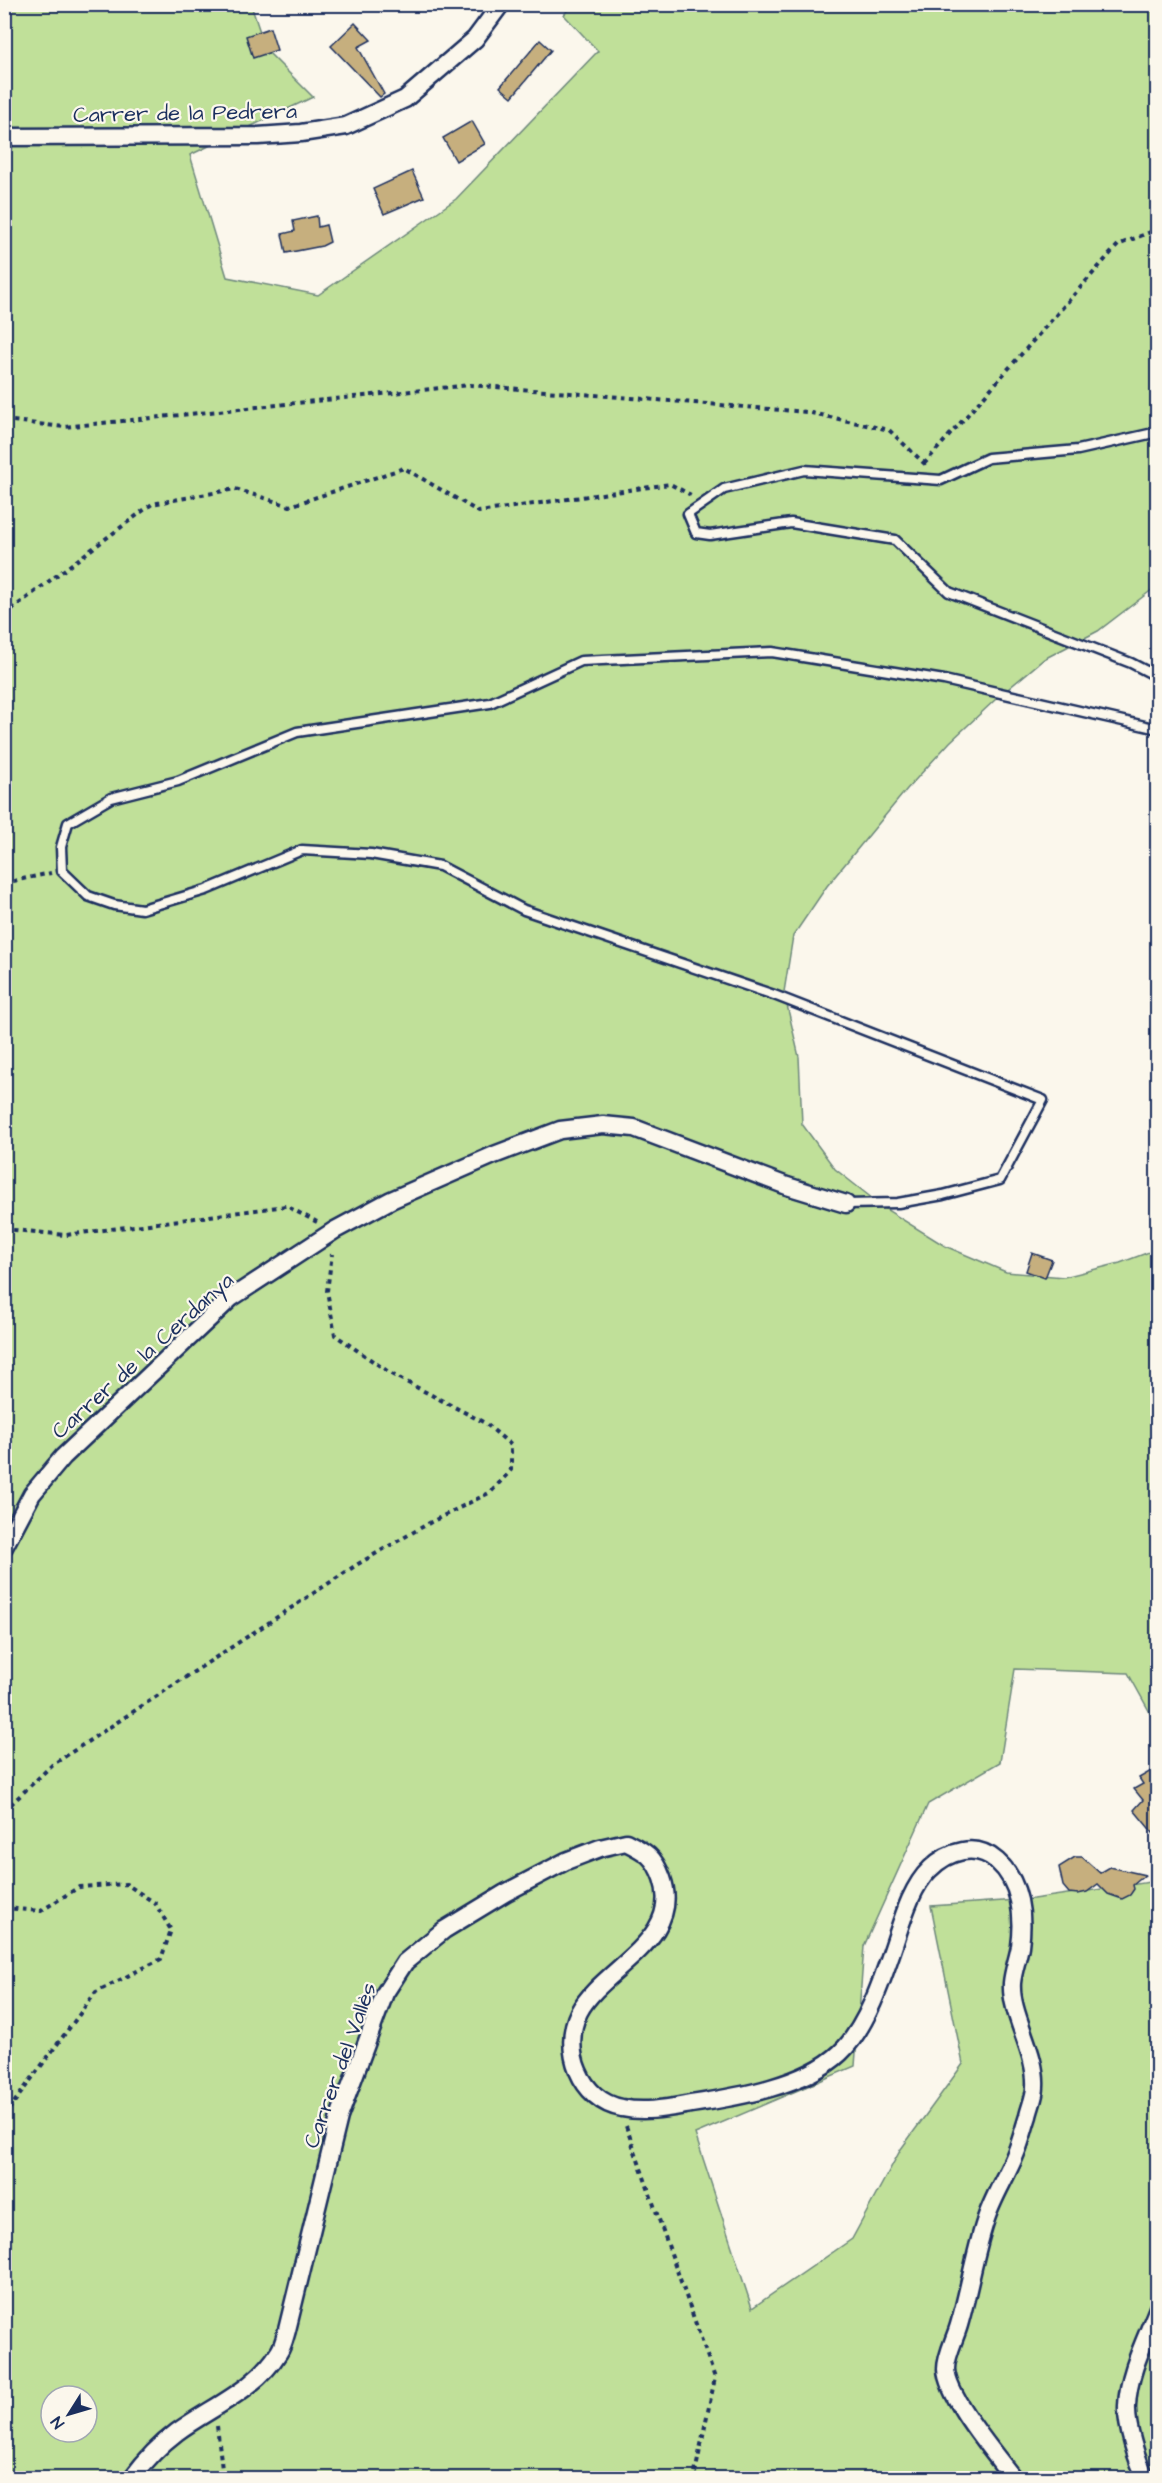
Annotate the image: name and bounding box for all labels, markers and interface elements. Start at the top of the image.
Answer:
street label: Carrer de la Pedrera [73,96,297,131]
street label: Carrer de la Cerdanya [45,1266,242,1447]
street label: Carrer del Vallès [296,1978,385,2153]
north arrow [39,2384,99,2444]
text: N [46,2412,70,2433]

